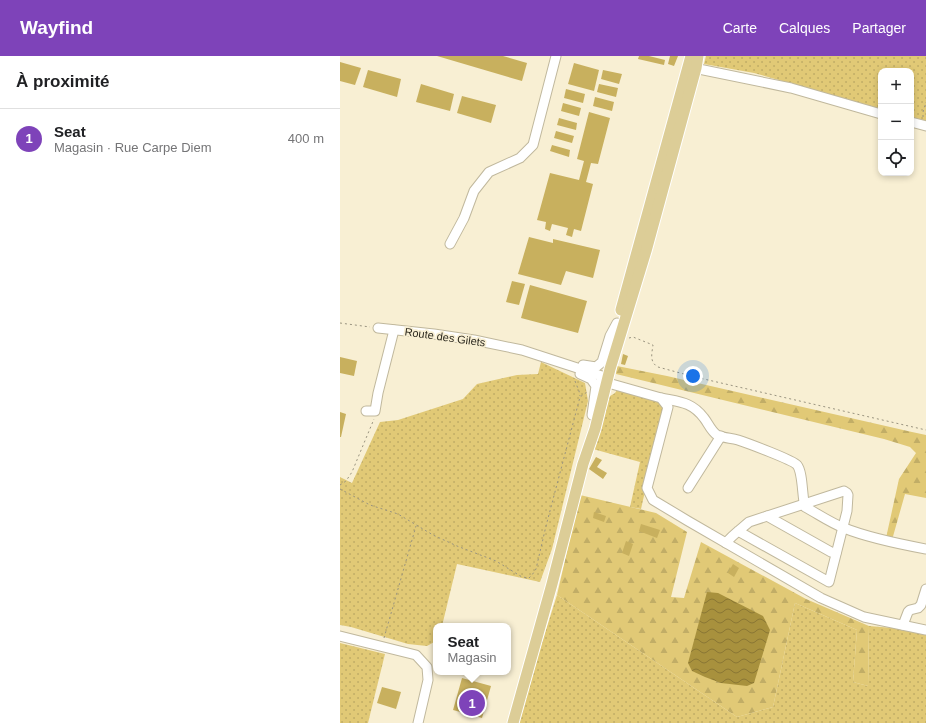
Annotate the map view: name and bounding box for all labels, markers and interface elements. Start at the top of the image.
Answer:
text: Wayfind [20,17,93,38]
text: Carte [723,20,757,36]
text: Calques [779,20,830,36]
text: Partager [852,20,906,36]
map controls [878,68,914,176]
button: + [878,68,914,104]
text: À proximité [16,72,110,91]
button: − [878,104,914,140]
text: Seat [54,123,86,140]
text: 1 [25,131,33,146]
text: 400 m [288,131,324,146]
text: Magasin · Rue Carpe Diem [54,140,212,155]
button: locate [878,140,914,176]
street label: Route des Gilets [404,325,487,349]
your location [683,366,703,386]
popup [433,623,511,675]
text: Seat [447,633,479,650]
text: Magasin [447,650,497,665]
pin: 1 [459,688,485,718]

